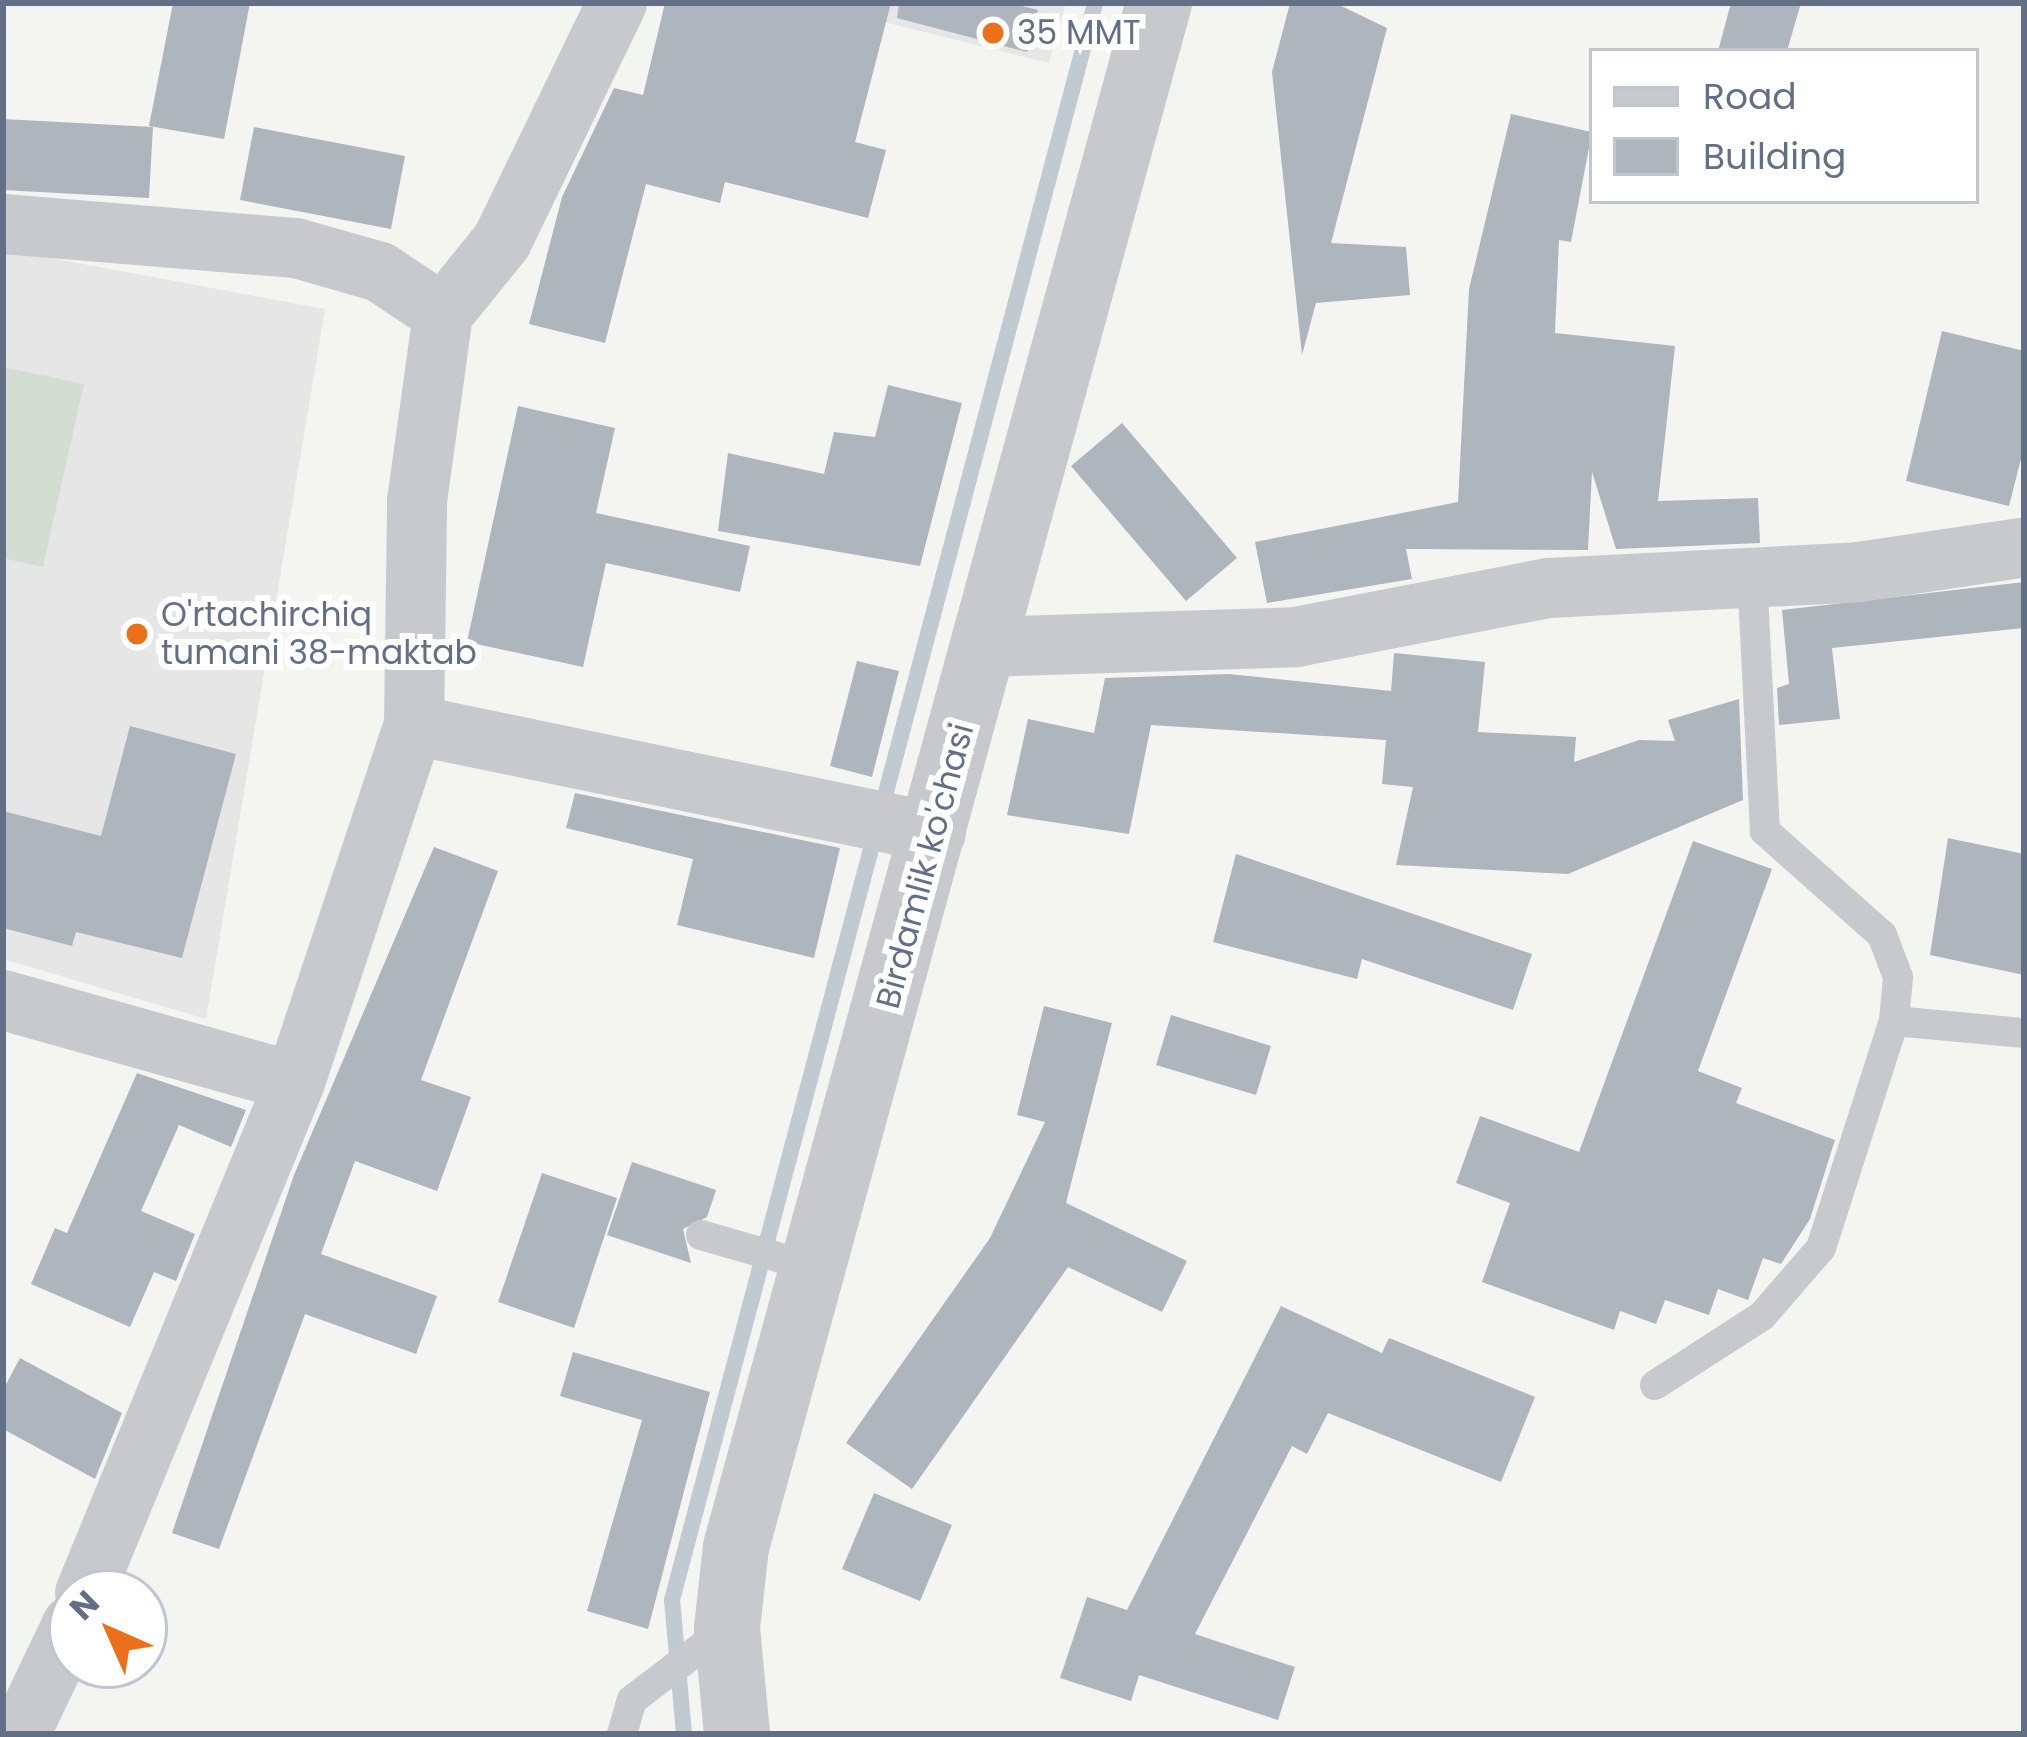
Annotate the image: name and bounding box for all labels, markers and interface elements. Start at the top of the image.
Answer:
place label: 35 MMT [1017,13,1141,53]
marker: 35 MMT [980,20,1006,46]
legend [1589,48,1979,204]
text: Road [1703,71,1797,122]
text: Building [1703,131,1846,182]
place label: O'rtachirchiq tumani 38-maktab [161,595,477,673]
marker: O'rtachirchiq tumani 38-maktab [124,621,150,647]
street label: Birdamlik ko'chasi [868,719,982,1013]
north arrow [48,1569,168,1689]
text: N [59,1580,110,1631]

